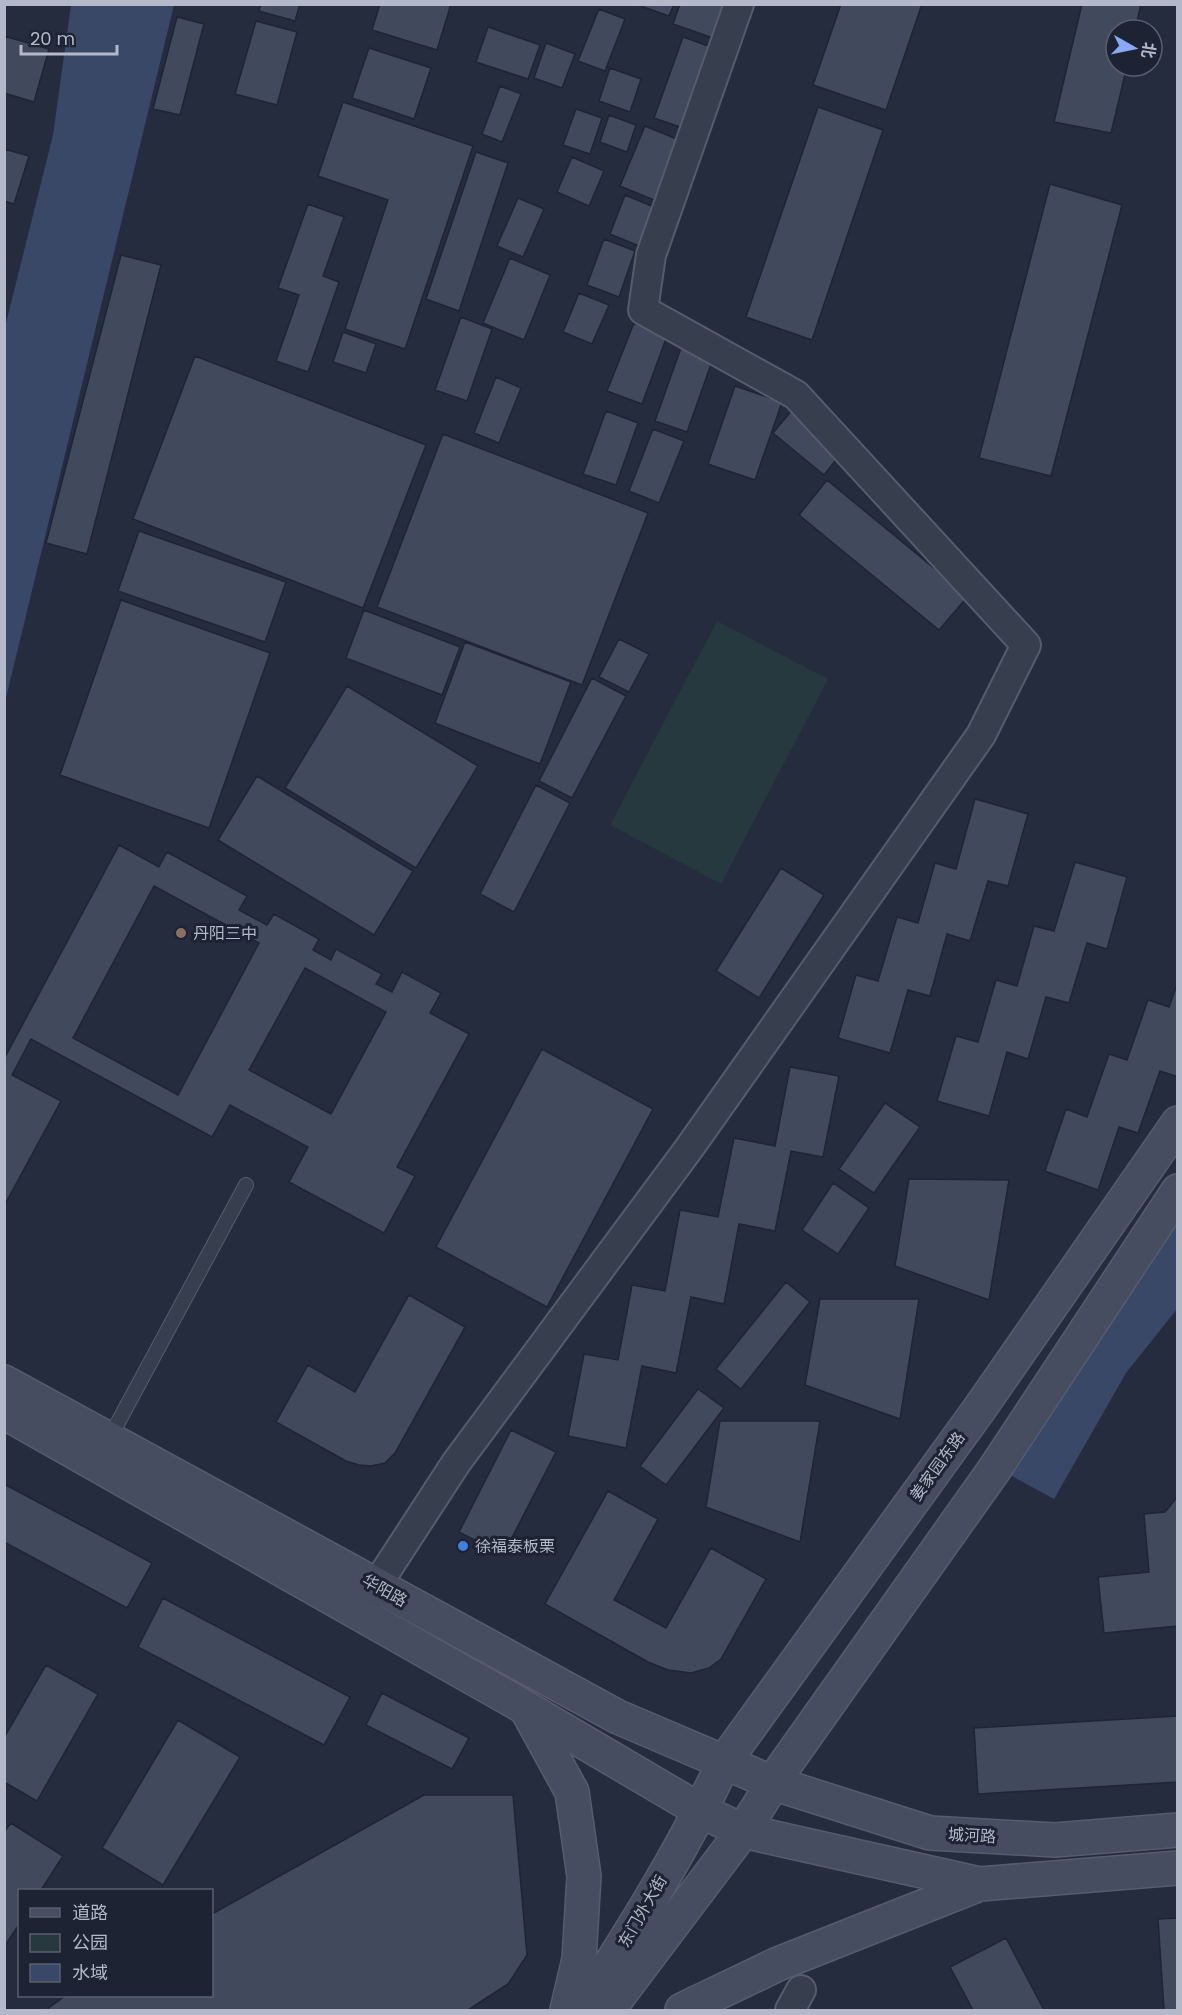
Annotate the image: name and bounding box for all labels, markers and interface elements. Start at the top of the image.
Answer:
scale bar [21,18,117,56]
north arrow [1104,18,1164,78]
text: 20 m [30,26,75,51]
text: 北 [1136,41,1161,60]
place label: 丹阳三中 [193,922,257,945]
marker: 丹阳三中 [174,926,188,940]
street label: 姜家园东路 [905,1427,970,1505]
place label: 徐福泰板栗 [475,1535,555,1558]
marker: 徐福泰板栗 [456,1539,470,1553]
street label: 华阳路 [358,1569,411,1612]
street label: 城河路 [947,1823,997,1848]
street label: 东门外大街 [612,1871,672,1952]
legend [18,1889,213,1997]
text: 道路 [72,1900,108,1925]
text: 公园 [72,1930,108,1955]
text: 水域 [72,1960,108,1985]

